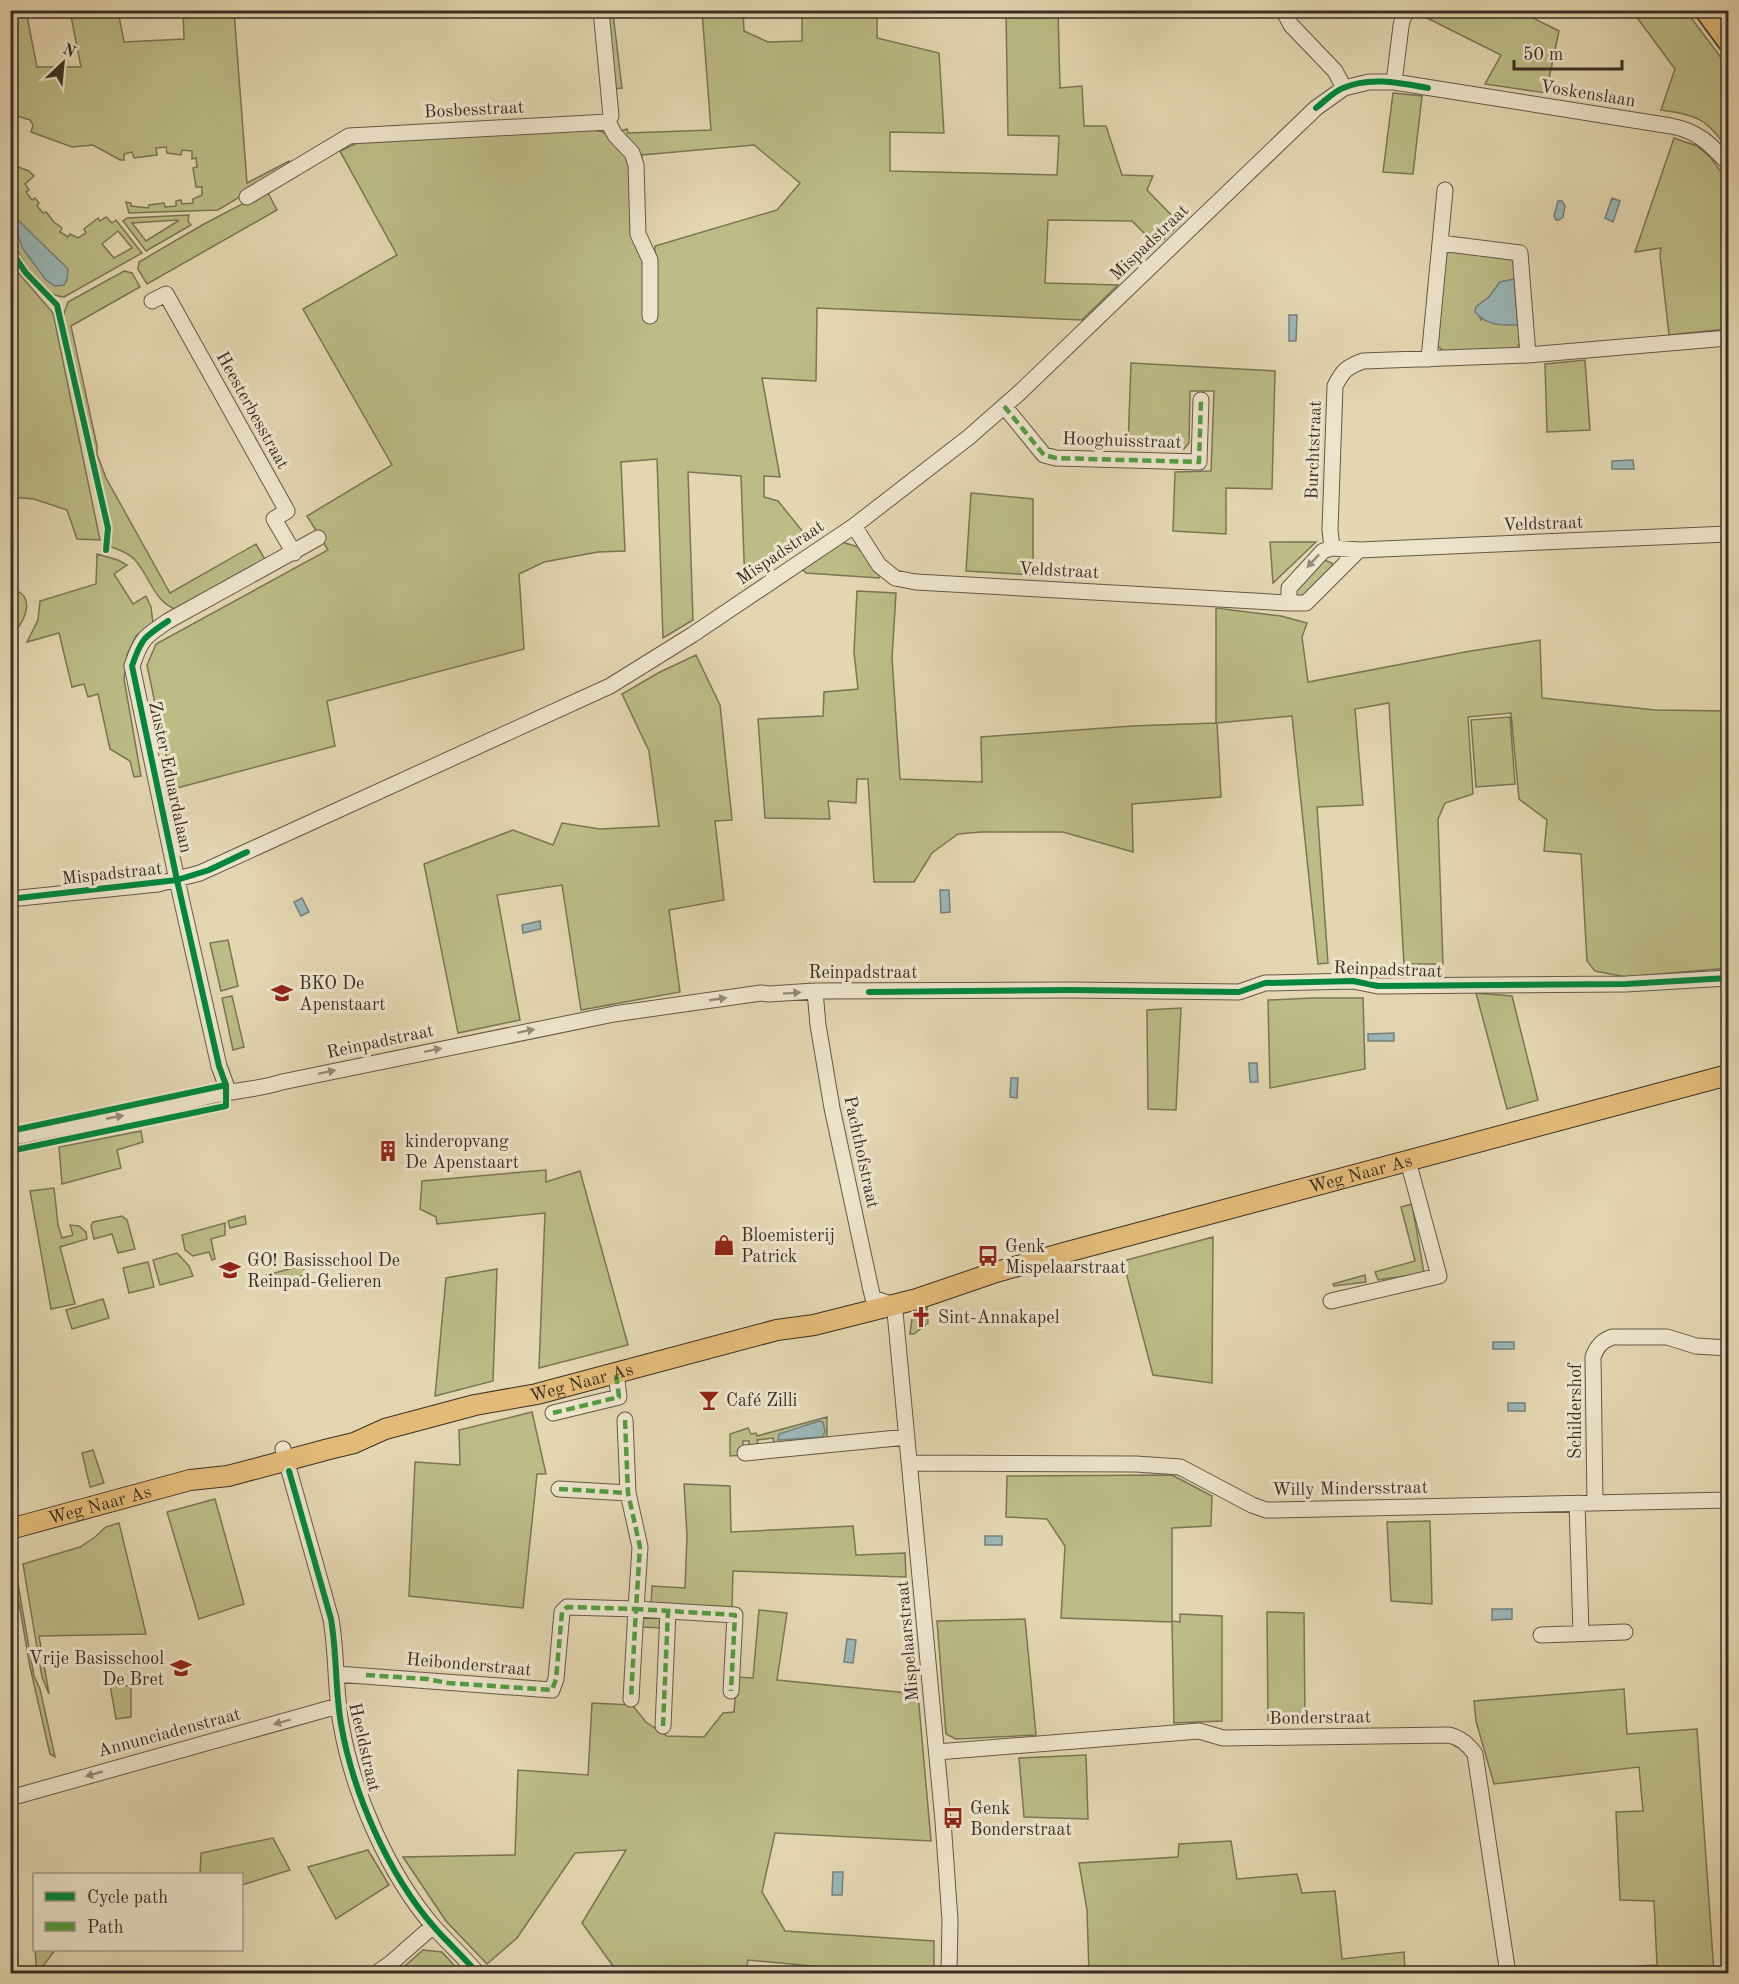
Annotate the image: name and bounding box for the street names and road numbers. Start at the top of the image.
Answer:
street label: Voskenslaan [1539,78,1637,110]
street label: Bosbesstraat [424,98,524,122]
street label: Mispadstraat [1107,201,1192,284]
street label: Heesterbesstraat [212,349,292,472]
street label: Burchtstraat [1303,400,1325,500]
street label: Hooghuisstraat [1062,430,1182,452]
street label: Veldstraat [1503,514,1583,534]
street label: Mispadstraat [734,517,827,589]
street label: Veldstraat [1018,560,1100,582]
street label: Zuster Eduardalaan [145,700,195,855]
street label: Mispadstraat [61,860,163,888]
street label: Reinpadstraat [1333,959,1443,981]
street label: Reinpadstraat [809,964,917,982]
street label: Reinpadstraat [325,1022,435,1062]
street label: Pachthofstraat [840,1094,882,1210]
street label: Weg Naar As [1307,1152,1414,1197]
street label: Weg Naar As [528,1361,635,1406]
street label: Schildershof [1567,1362,1585,1459]
street label: Willy Mindersstraat [1272,1479,1428,1499]
street label: Weg Naar As [46,1483,154,1528]
street label: Mispelaarstraat [894,1580,922,1702]
street label: Heibonderstraat [405,1651,532,1679]
street label: Heeldstraat [345,1701,383,1793]
street label: Annunciadenstraat [96,1705,243,1761]
street label: Bonderstraat [1269,1708,1371,1728]

